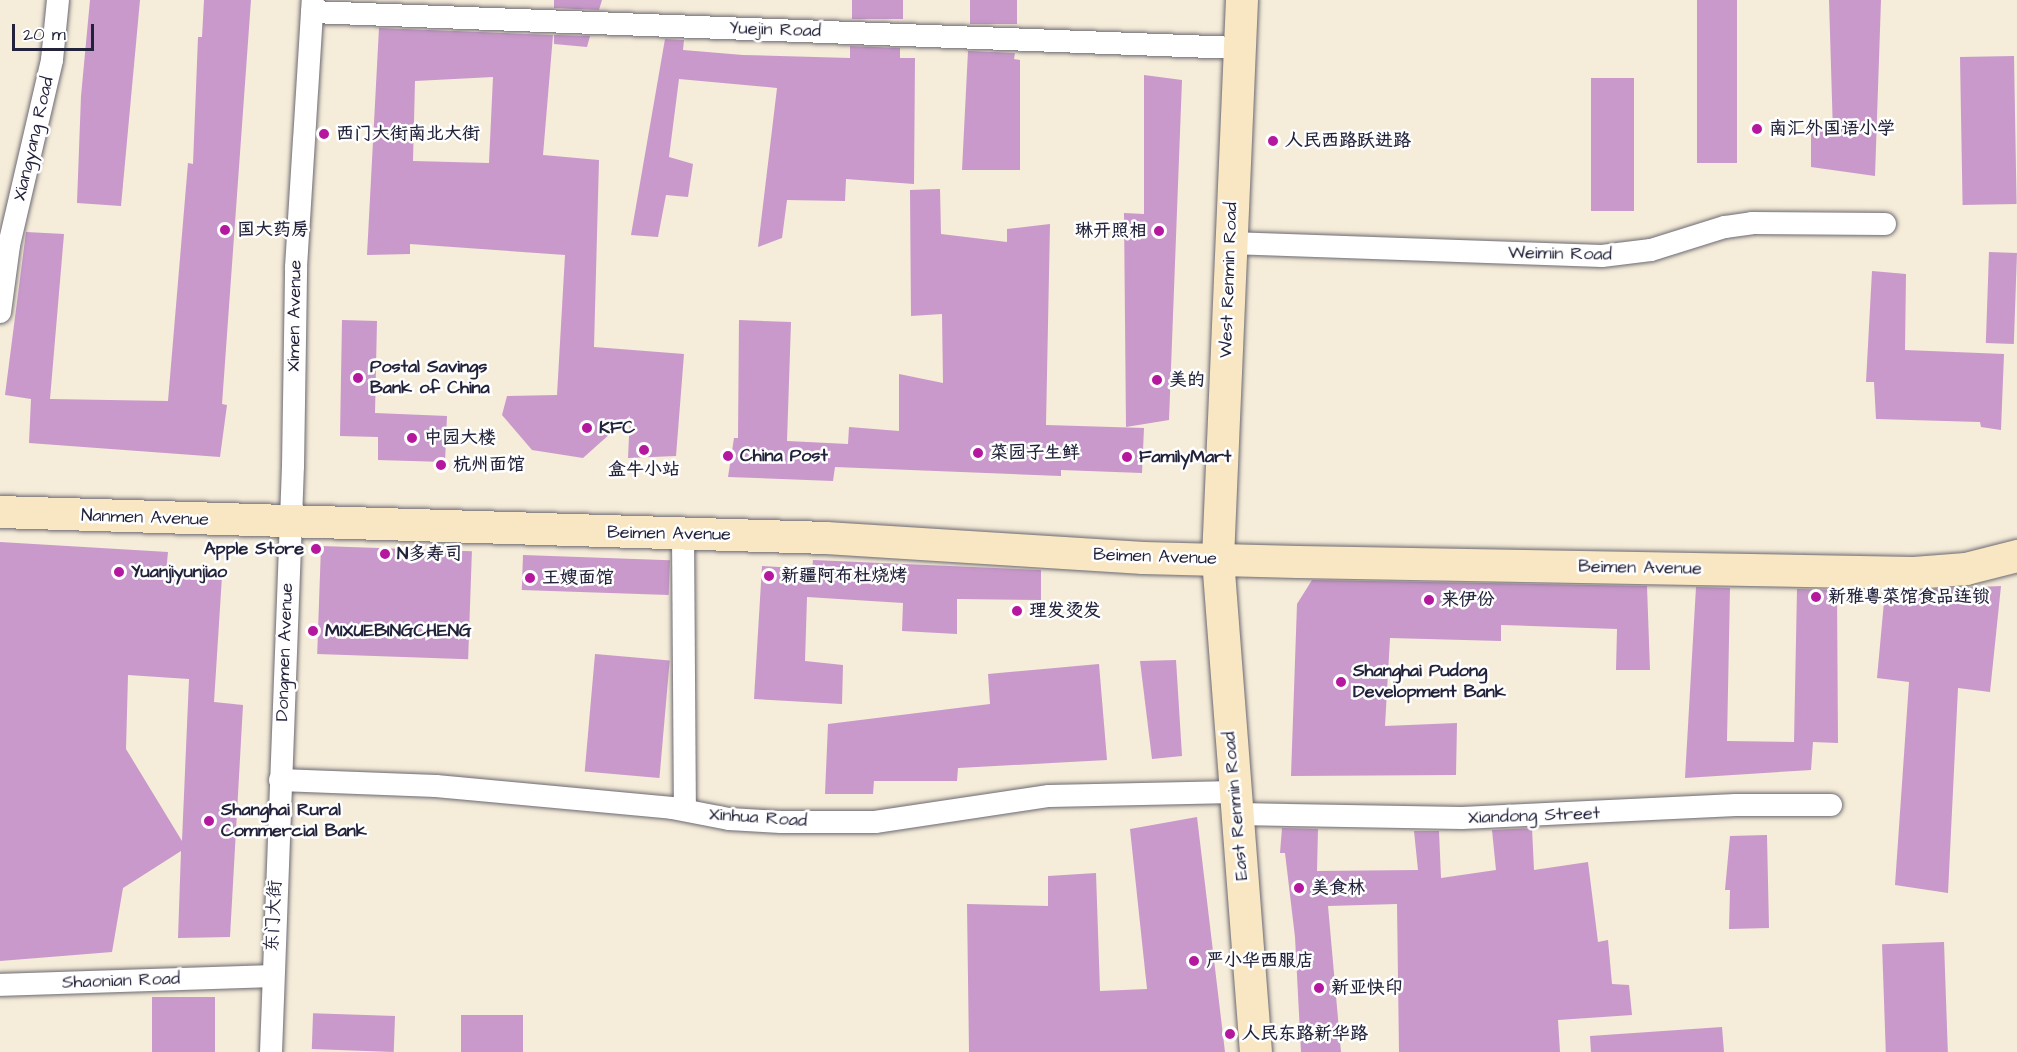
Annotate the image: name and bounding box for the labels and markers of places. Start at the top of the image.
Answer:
place label: 南汇外国语小学 [1769,118,1895,140]
marker: 南汇外国语小学 [1750,122,1764,136]
place label: 西门大街南北大街 [336,123,480,145]
marker: 西门大街南北大街 [317,127,331,141]
place label: 人民西路跃进路 [1285,130,1411,152]
marker: 人民西路跃进路 [1266,134,1280,148]
place label: 国大药房 [237,219,309,241]
place label: 琳开照相 [1075,220,1147,242]
marker: 国大药房 [218,223,232,237]
marker: 琳开照相 [1152,224,1166,238]
place label: Postal Savings Bank of China [370,357,490,400]
place label: 美的 [1169,369,1205,391]
marker: Postal Savings Bank of China [351,371,365,385]
marker: 美的 [1150,373,1164,387]
place label: KFC [599,417,635,439]
marker: KFC [580,421,594,435]
place label: 中园大楼 [424,427,496,449]
marker: 中园大楼 [405,431,419,445]
place label: 菜园子生鲜 [990,442,1080,464]
marker: 盒牛小站 [637,443,651,457]
place label: China Post [740,445,828,467]
marker: 菜园子生鲜 [971,446,985,460]
place label: FamilyMart [1139,446,1231,468]
marker: China Post [721,449,735,463]
marker: FamilyMart [1120,450,1134,464]
place label: 杭州面馆 [453,454,525,476]
marker: 杭州面馆 [434,458,448,472]
place label: 盒牛小站 [608,459,680,481]
place label: Apple Store [204,538,304,560]
marker: Apple Store [309,542,323,556]
place label: N多寿司 [397,543,462,565]
marker: N多寿司 [378,547,392,561]
place label: Yuanjiyunjiao [131,561,227,583]
marker: Yuanjiyunjiao [112,565,126,579]
place label: 新疆阿布杜烧烤 [781,565,907,587]
place label: 王嫂面馆 [542,567,614,589]
marker: 新疆阿布杜烧烤 [762,569,776,583]
marker: 王嫂面馆 [523,571,537,585]
place label: 新雅粤菜馆食品连锁 [1828,586,1990,608]
place label: 来伊份 [1441,589,1495,611]
marker: 新雅粤菜馆食品连锁 [1809,590,1823,604]
marker: 来伊份 [1422,593,1436,607]
place label: 理发烫发 [1029,600,1101,622]
marker: 理发烫发 [1010,604,1024,618]
place label: MIXUEBINGCHENG [325,620,471,642]
marker: MIXUEBINGCHENG [306,624,320,638]
place label: Shanghai Pudong Development Bank [1353,661,1506,704]
marker: Shanghai Pudong Development Bank [1334,675,1348,689]
place label: Shanghai Rural Commercial Bank [221,800,367,842]
marker: Shanghai Rural Commercial Bank [202,814,216,828]
place label: 美食林 [1311,877,1365,899]
marker: 美食林 [1292,881,1306,895]
place label: 严小华西服店 [1206,950,1314,972]
marker: 严小华西服店 [1187,954,1201,968]
place label: 新亚快印 [1331,977,1403,999]
marker: 新亚快印 [1312,981,1326,995]
place label: 人民东路新华路 [1242,1023,1368,1045]
marker: 人民东路新华路 [1223,1027,1237,1041]

